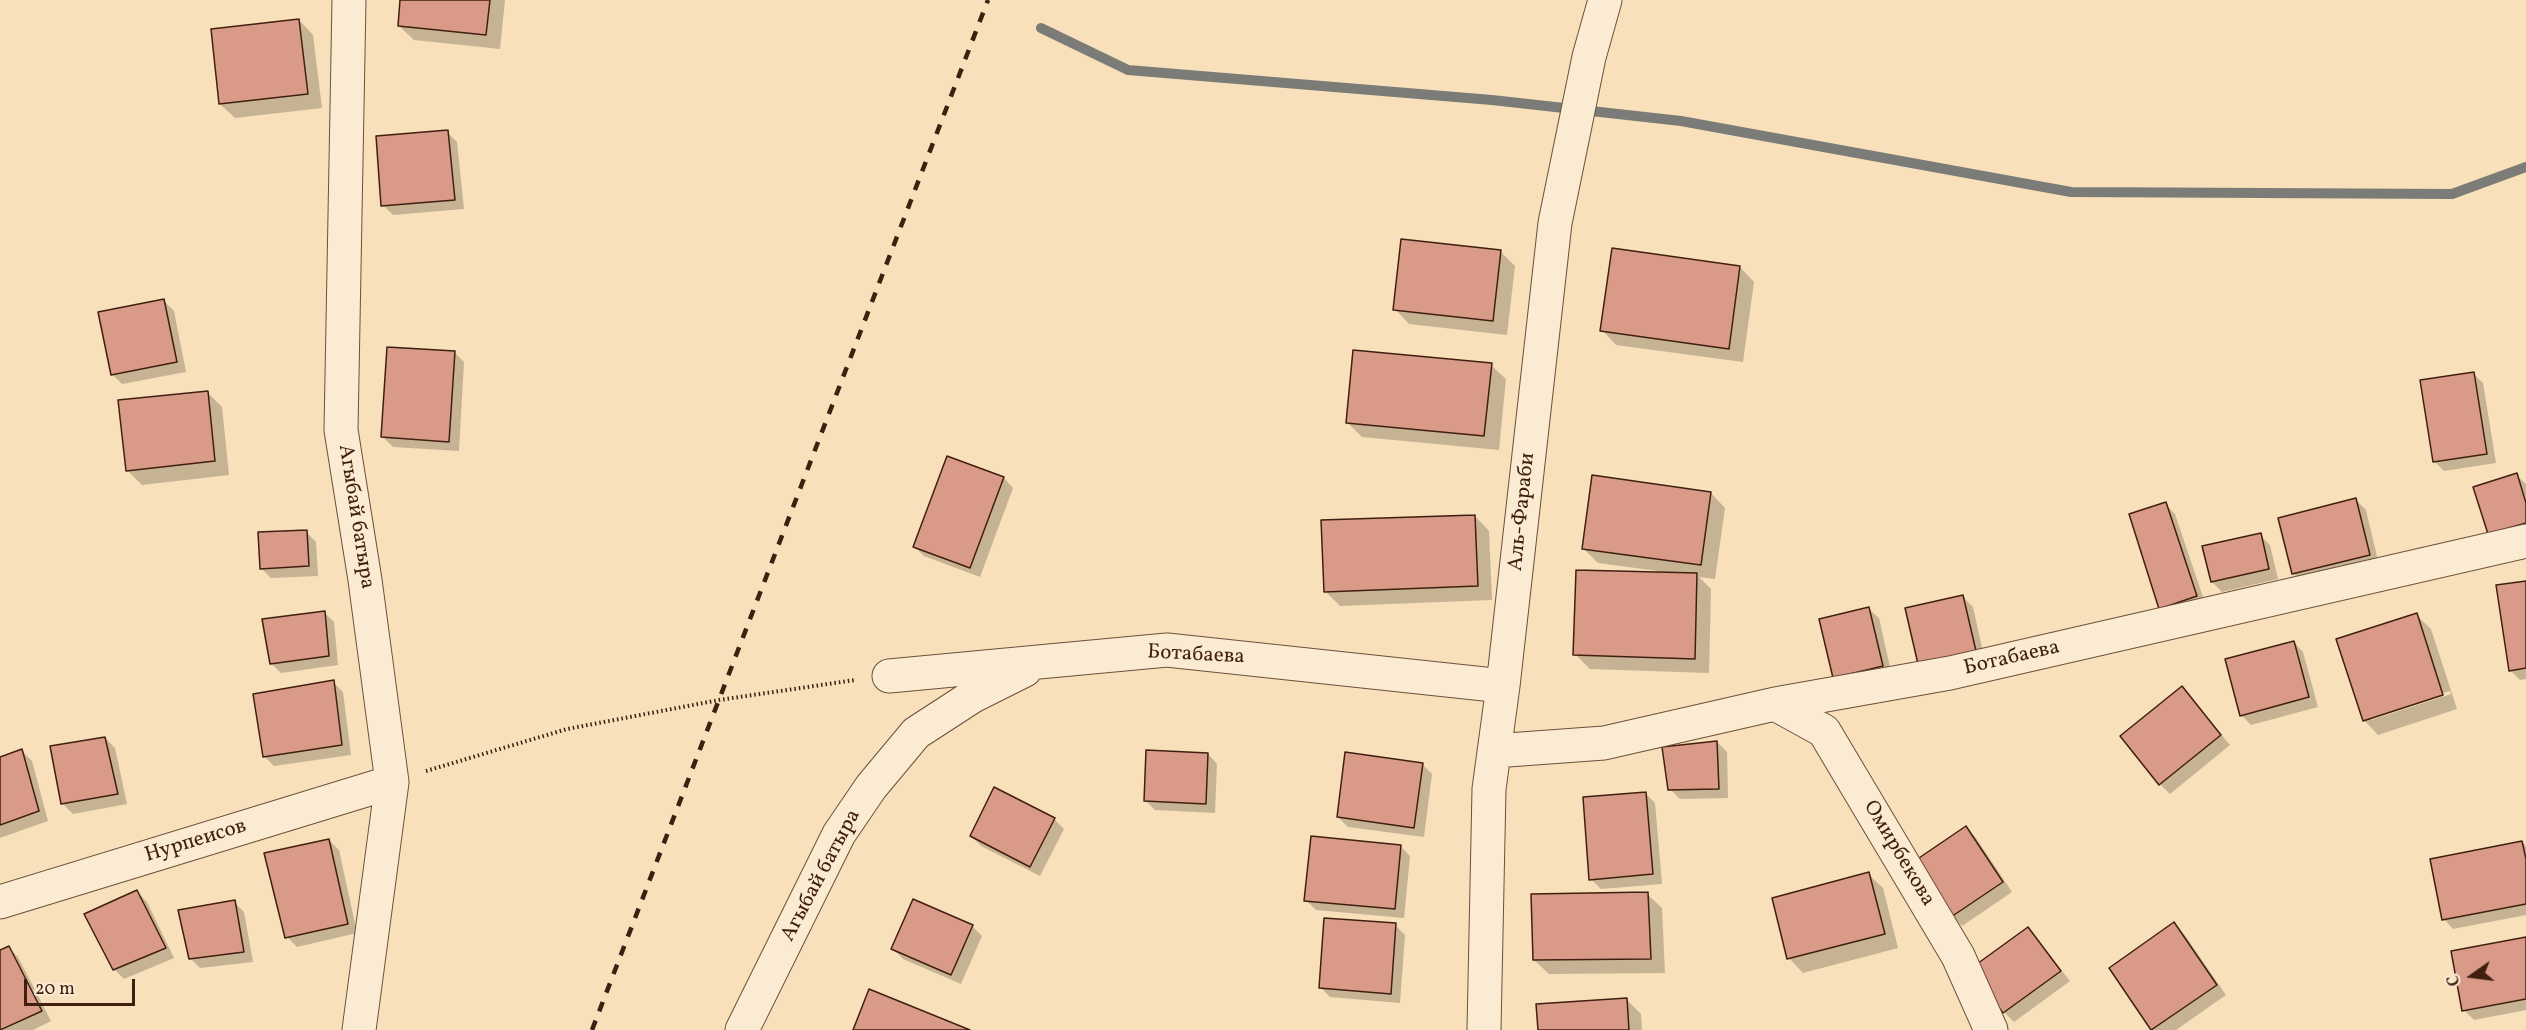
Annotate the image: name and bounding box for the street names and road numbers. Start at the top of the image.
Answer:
street label: Агыбай батыра [331,443,379,591]
street label: Аль-Фараби [1504,452,1542,572]
street label: Ботабаева [1962,636,2062,682]
street label: Ботабаева [1147,641,1245,671]
street label: Омирбекова [1857,797,1939,911]
street label: Агыбай батыра [777,806,867,946]
street label: Нурпеисов [142,815,250,869]

